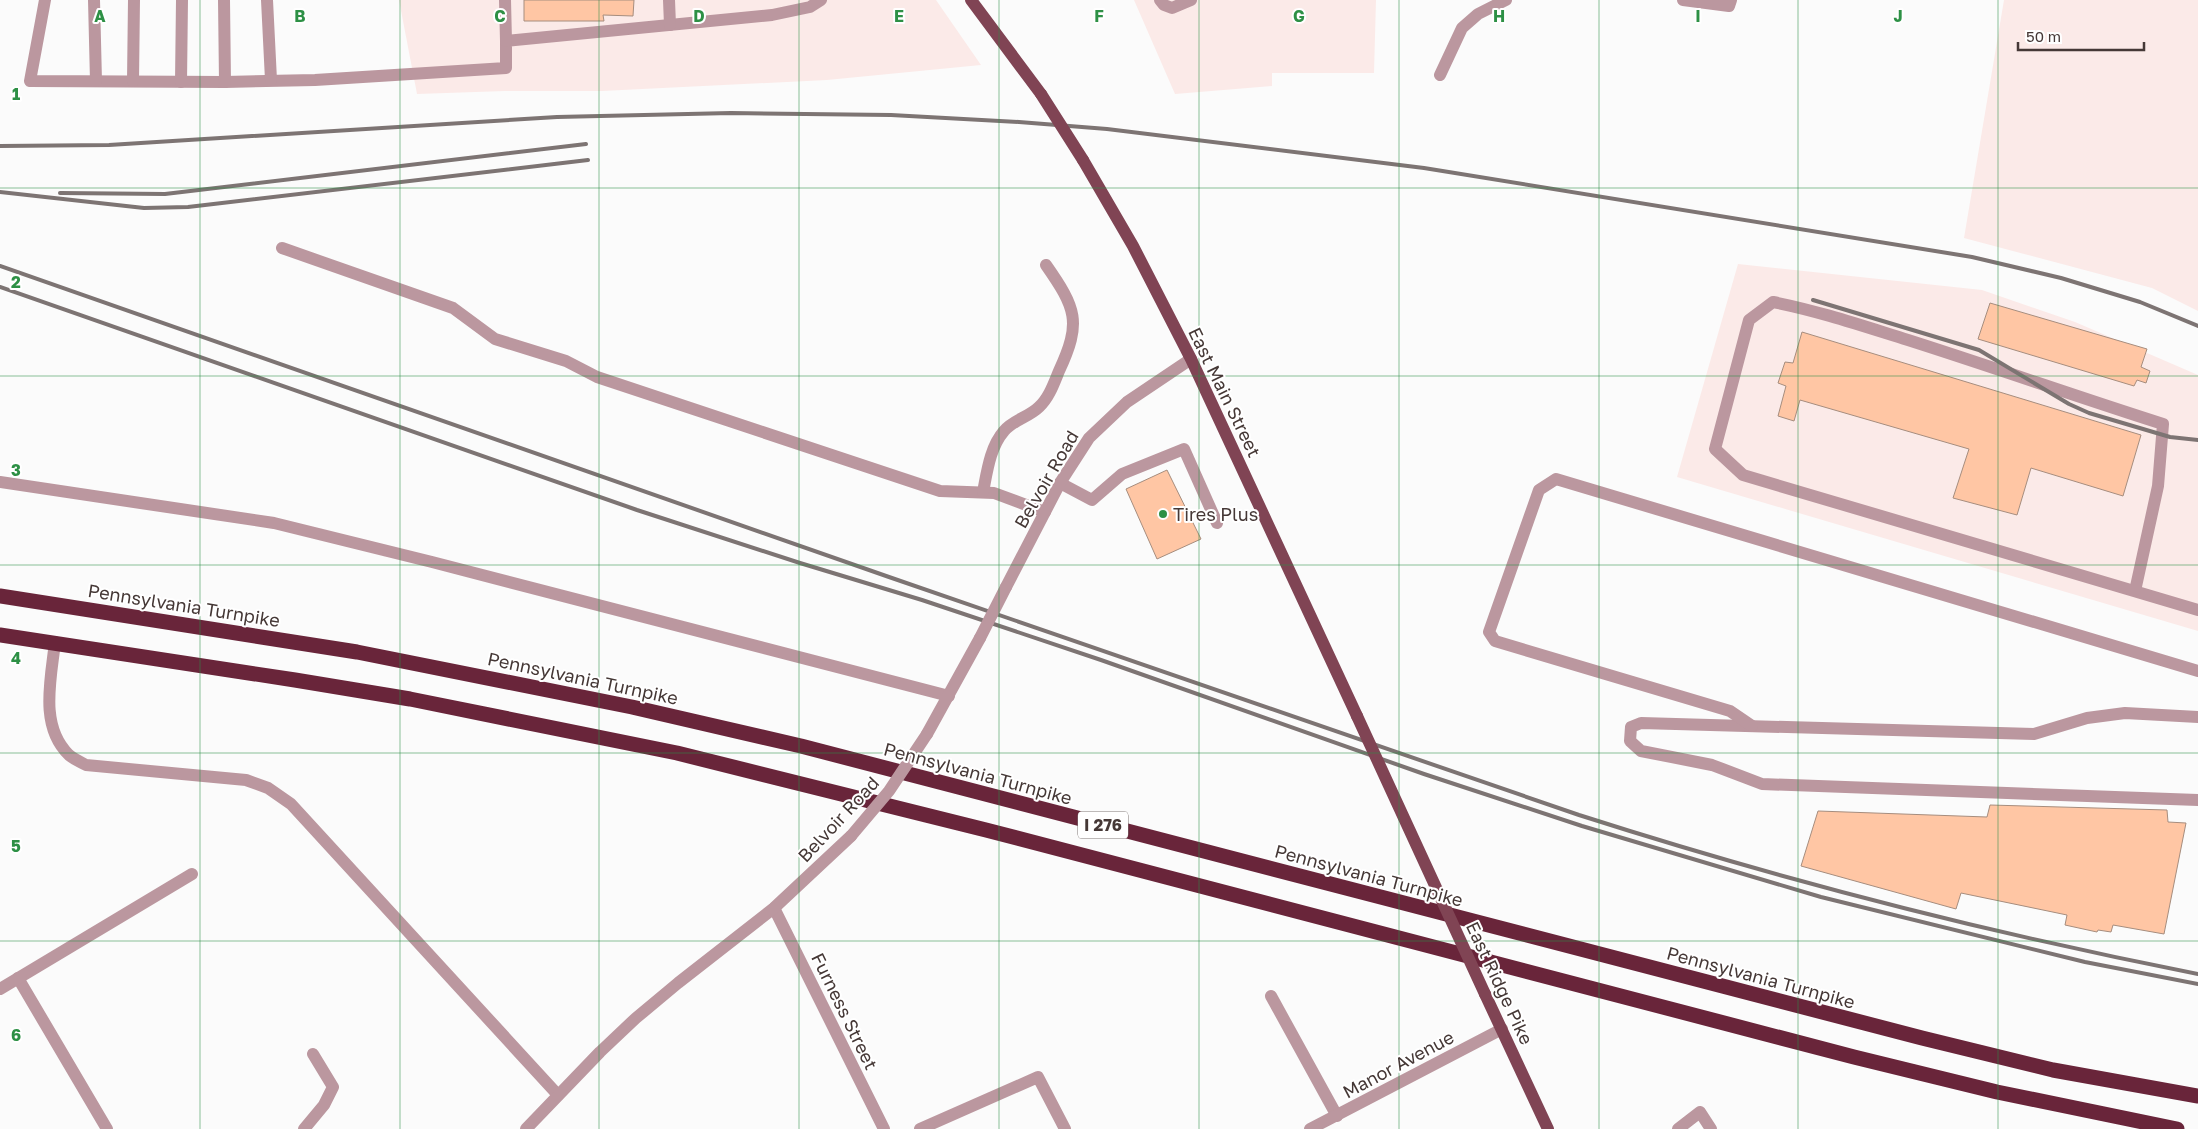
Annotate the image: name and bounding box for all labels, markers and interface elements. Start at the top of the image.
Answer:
text: A [94,6,106,26]
text: B [294,6,306,26]
text: C [494,6,506,26]
text: D [693,6,705,26]
text: E [894,6,904,26]
text: F [1094,6,1104,26]
text: G [1293,6,1305,26]
text: H [1493,6,1505,26]
text: I [1695,6,1701,26]
text: J [1893,6,1903,26]
scale bar [2018,20,2144,52]
text: 50 m [2026,27,2061,45]
text: 1 [12,84,20,104]
text: 2 [11,272,21,292]
street label: East Main Street [1184,324,1266,460]
street label: Belvoir Road [1009,426,1083,532]
text: 3 [11,460,21,480]
place label: Tires Plus [1173,503,1258,525]
marker: Tires Plus [1157,508,1169,520]
street label: Pennsylvania Turnpike [86,579,282,631]
street label: Pennsylvania Turnpike [486,647,680,709]
text: 4 [11,648,21,668]
street label: Pennsylvania Turnpike [881,737,1075,809]
street label: Belvoir Road [793,772,883,866]
road number: I 276 [1078,812,1128,838]
text: 5 [11,836,21,856]
street label: Pennsylvania Turnpike [1272,839,1466,911]
street label: East Ridge Pike [1462,918,1538,1048]
street label: Pennsylvania Turnpike [1664,941,1858,1013]
street label: Furness Street [807,949,883,1073]
text: 6 [11,1025,21,1045]
street label: Manor Avenue [1339,1026,1457,1102]

